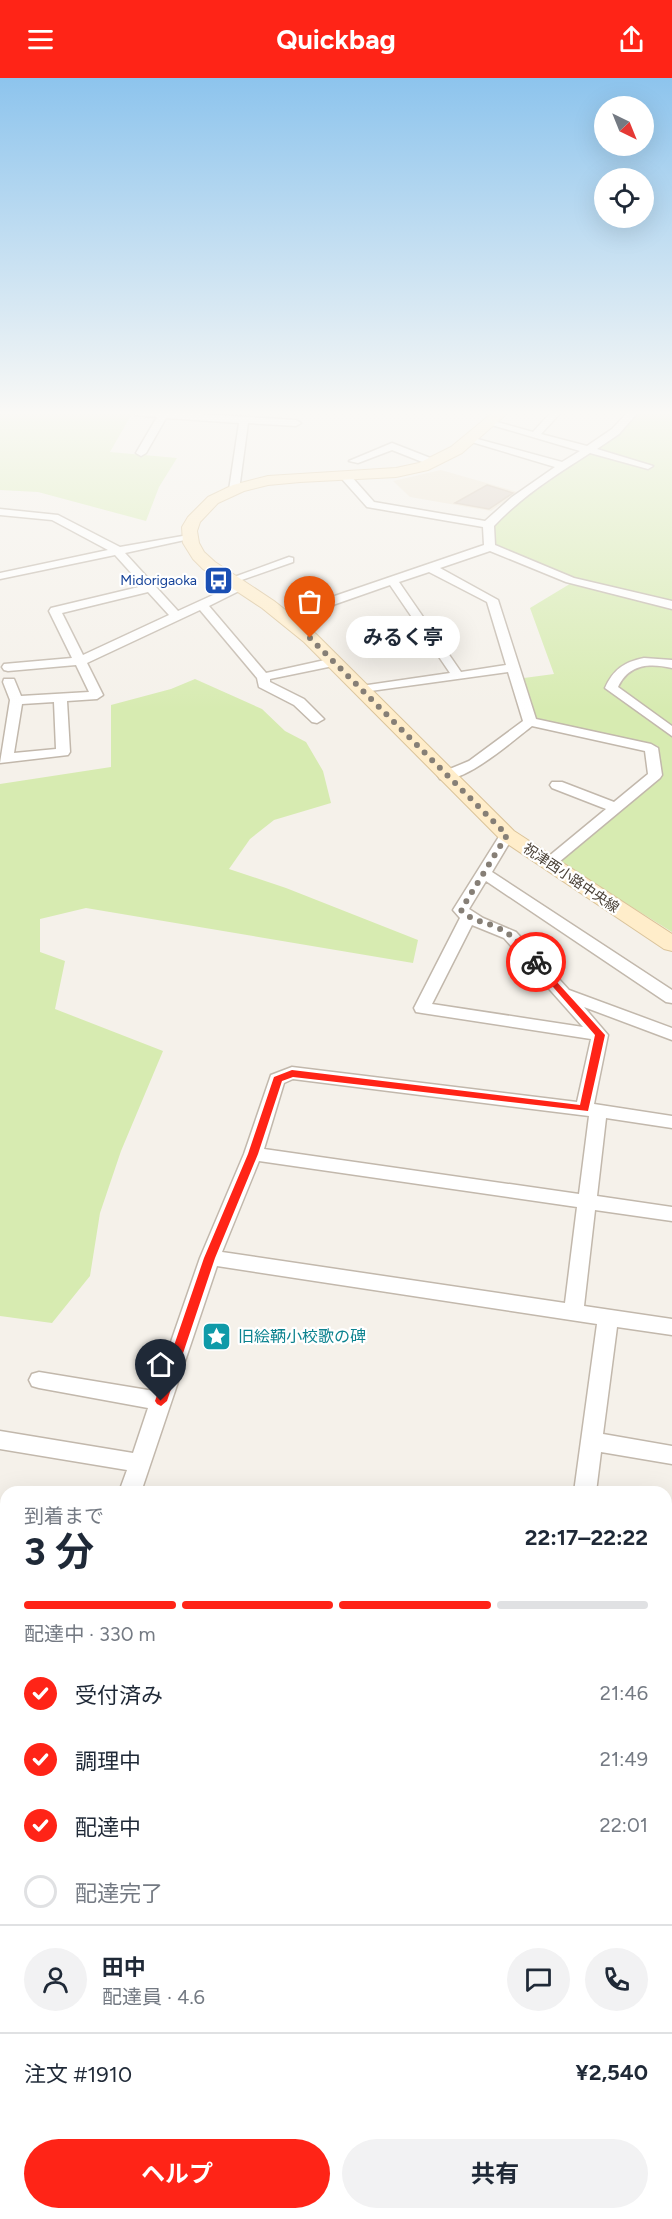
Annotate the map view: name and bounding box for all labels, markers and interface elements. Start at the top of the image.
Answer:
icon: menu [24,23,57,56]
text: Quickbag [276,23,396,56]
icon: share [615,23,648,56]
north arrow [594,96,654,156]
map controls [594,96,654,228]
button: locate [594,168,654,228]
bus stop icon: Midorigaoka [202,564,234,596]
place label: Midorigaoka [120,572,197,589]
pin [284,576,335,638]
icon: bag [293,585,326,618]
callout: みるく亭 [346,617,460,659]
text: みるく亭 [363,625,443,649]
street label: 祝津西小路中央線 [520,840,622,916]
courier [506,932,566,992]
icon: bike [520,946,553,979]
place icon: 旧絵鞆小校歌の碑 [201,1320,233,1352]
place label: 旧絵鞆小校歌の碑 [238,1327,366,1346]
pin [135,1339,186,1401]
icon: home [144,1348,177,1381]
text: 到着まで [24,1504,104,1528]
text: 22:17–22:22 [525,1524,648,1551]
text: 3 分 [24,1528,94,1575]
text: 配達中 · 330 m [24,1622,156,1646]
icon: check [24,1677,57,1710]
text: 21:46 [600,1681,648,1705]
text: 受付済み [75,1682,163,1709]
icon: check [24,1743,57,1776]
text: 21:49 [600,1747,648,1771]
text: 調理中 [75,1748,141,1775]
icon: check [24,1809,57,1842]
text: 22:01 [600,1813,648,1837]
text: 配達中 [75,1814,141,1841]
text: 配達完了 [75,1880,163,1907]
button: person [24,1948,87,2011]
button: chat [507,1948,570,2011]
button: phone [585,1948,648,2011]
text: 田中 [102,1954,146,1981]
text: 配達員 · 4.6 [102,1985,205,2009]
text: ¥2,540 [576,2059,648,2086]
text: 注文 #1910 [24,2061,132,2088]
button: ヘルプ [24,2139,330,2208]
button: 共有 [342,2139,648,2208]

